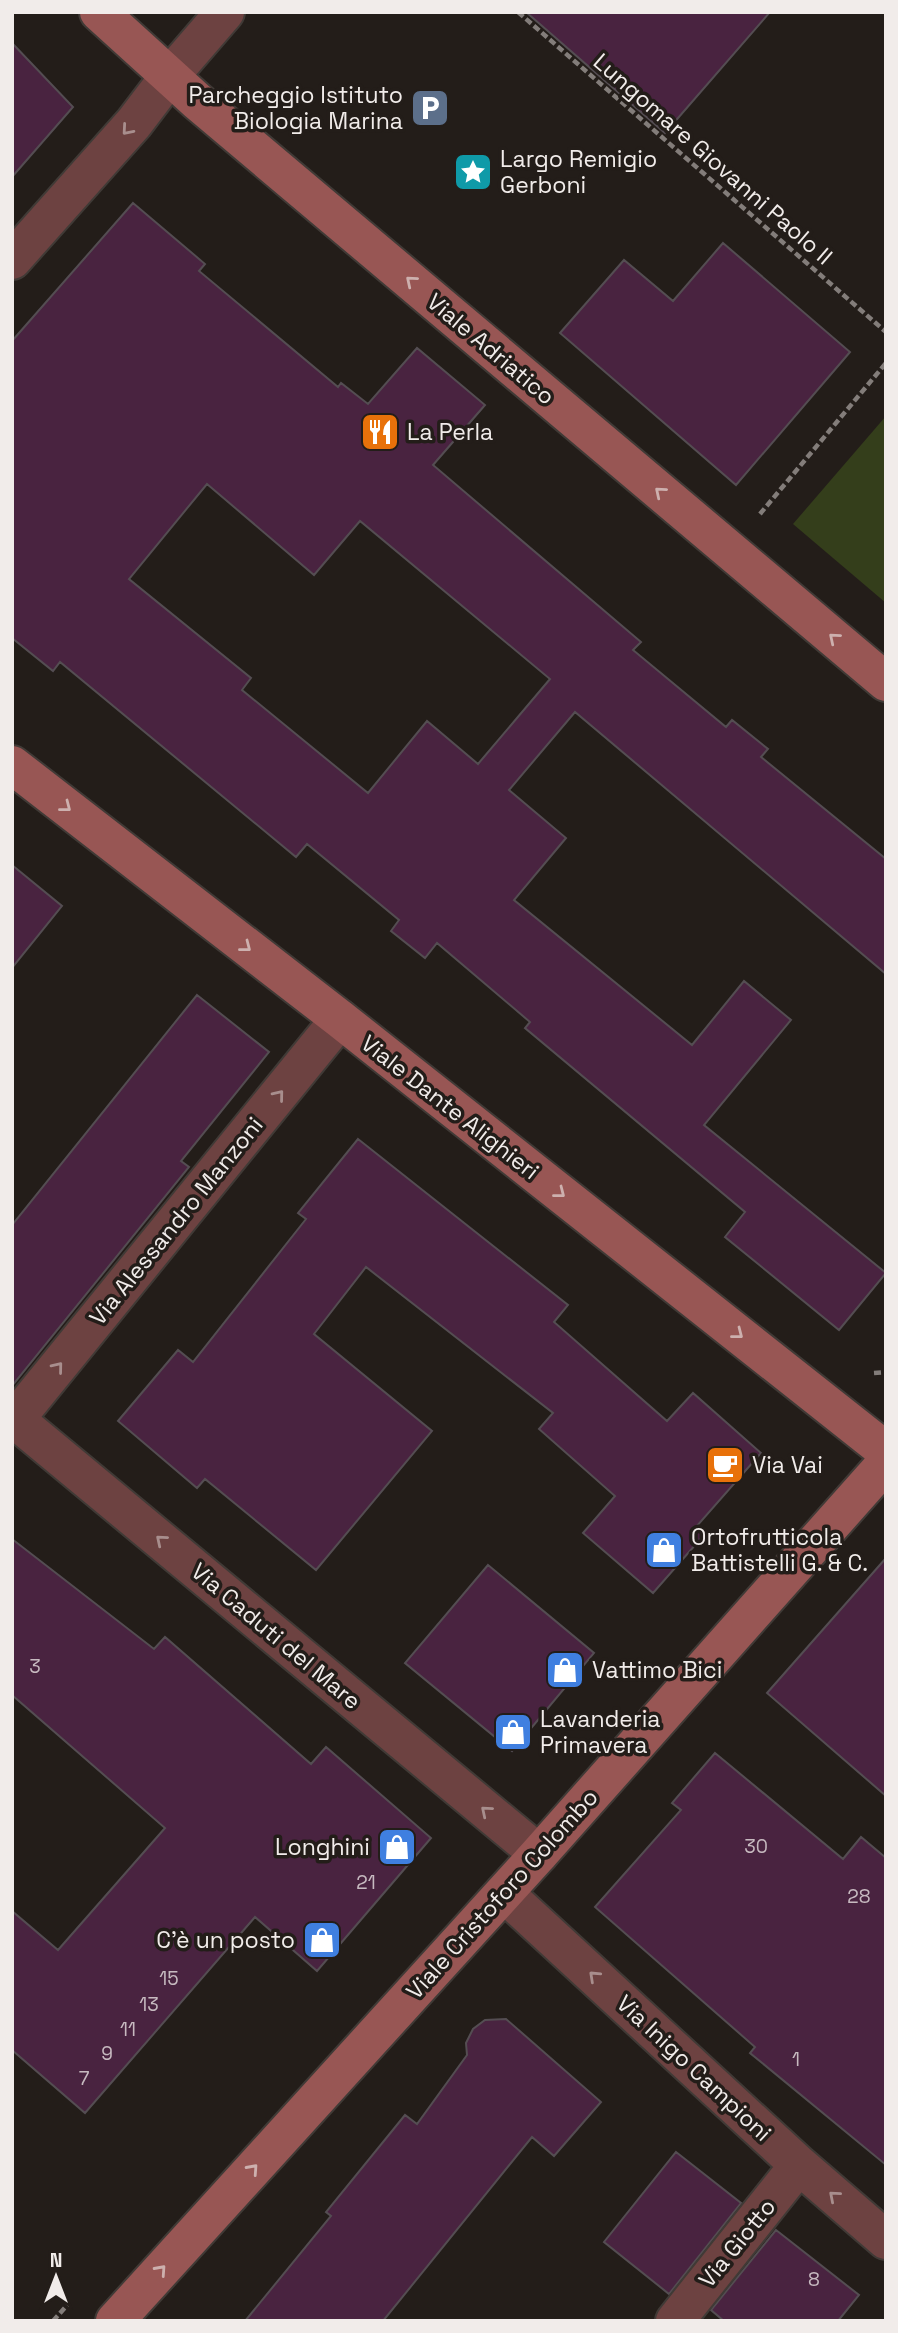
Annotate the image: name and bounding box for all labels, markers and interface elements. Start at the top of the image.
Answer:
street label: Lungomare Giovanni Paolo II [587,47,839,271]
place label: Parcheggio Istituto Biologia Marina [188,80,403,136]
parking icon: Parcheggio Istituto Biologia Marina [409,87,451,129]
one-way arrow [123,122,135,135]
place label: Largo Remigio Gerboni [500,144,657,200]
place icon: Largo Remigio Gerboni [452,151,494,193]
one-way arrow [406,277,419,289]
street label: Viale Adriatico [421,287,561,411]
restaurant icon: La Perla [359,411,401,453]
place label: La Perla [407,417,493,447]
one-way arrow [655,487,667,500]
one-way arrow [829,634,842,646]
one-way arrow [59,799,71,812]
one-way arrow [238,938,251,951]
street label: Viale Dante Alighieri [355,1028,545,1186]
one-way arrow [270,1090,283,1102]
street label: Via Alessandro Manzoni [83,1111,269,1331]
one-way arrow [551,1185,564,1197]
one-way arrow [730,1326,743,1338]
one-way arrow [50,1362,63,1374]
cafe icon: Via Vai [704,1444,746,1486]
place label: Via Vai [752,1450,823,1480]
place label: Ortofrutticola Battistelli G. & C. [691,1522,868,1578]
shop icon: Ortofrutticola Battistelli G. & C. [643,1529,685,1571]
one-way arrow [156,1536,169,1548]
street label: Via Caduti del Mare [185,1556,367,1716]
shop icon: Vattimo Bici [544,1649,586,1691]
house number: 3 [29,1654,41,1679]
place label: Vattimo Bici [592,1655,722,1685]
place label: Lavanderia Primavera [540,1704,661,1760]
shop icon: Lavanderia Primavera [492,1711,534,1753]
street label: Viale Cristoforo Colombo [400,1783,604,2005]
one-way arrow [482,1806,494,1819]
shop icon: Longhini [376,1826,418,1868]
place label: Longhini [275,1832,370,1862]
house number: 30 [744,1834,768,1859]
house number: 21 [356,1870,376,1895]
house number: 28 [847,1884,871,1909]
shop icon: C'è un posto [301,1919,343,1961]
place label: C'è un posto [156,1925,295,1955]
house number: 15 [159,1966,179,1991]
one-way arrow [589,1971,602,1984]
street label: Via Inigo Campioni [610,1988,778,2148]
house number: 13 [139,1992,159,2017]
house number: 11 [120,2017,136,2042]
house number: 9 [101,2041,113,2066]
house number: 1 [792,2047,800,2072]
house number: 7 [79,2066,90,2091]
one-way arrow [244,2164,257,2177]
street label: Via Giotto [692,2192,782,2294]
one-way arrow [829,2192,842,2204]
north arrow [21,2242,91,2312]
text: N [50,2248,62,2273]
one-way arrow [153,2265,165,2278]
house number: 8 [808,2267,820,2292]

